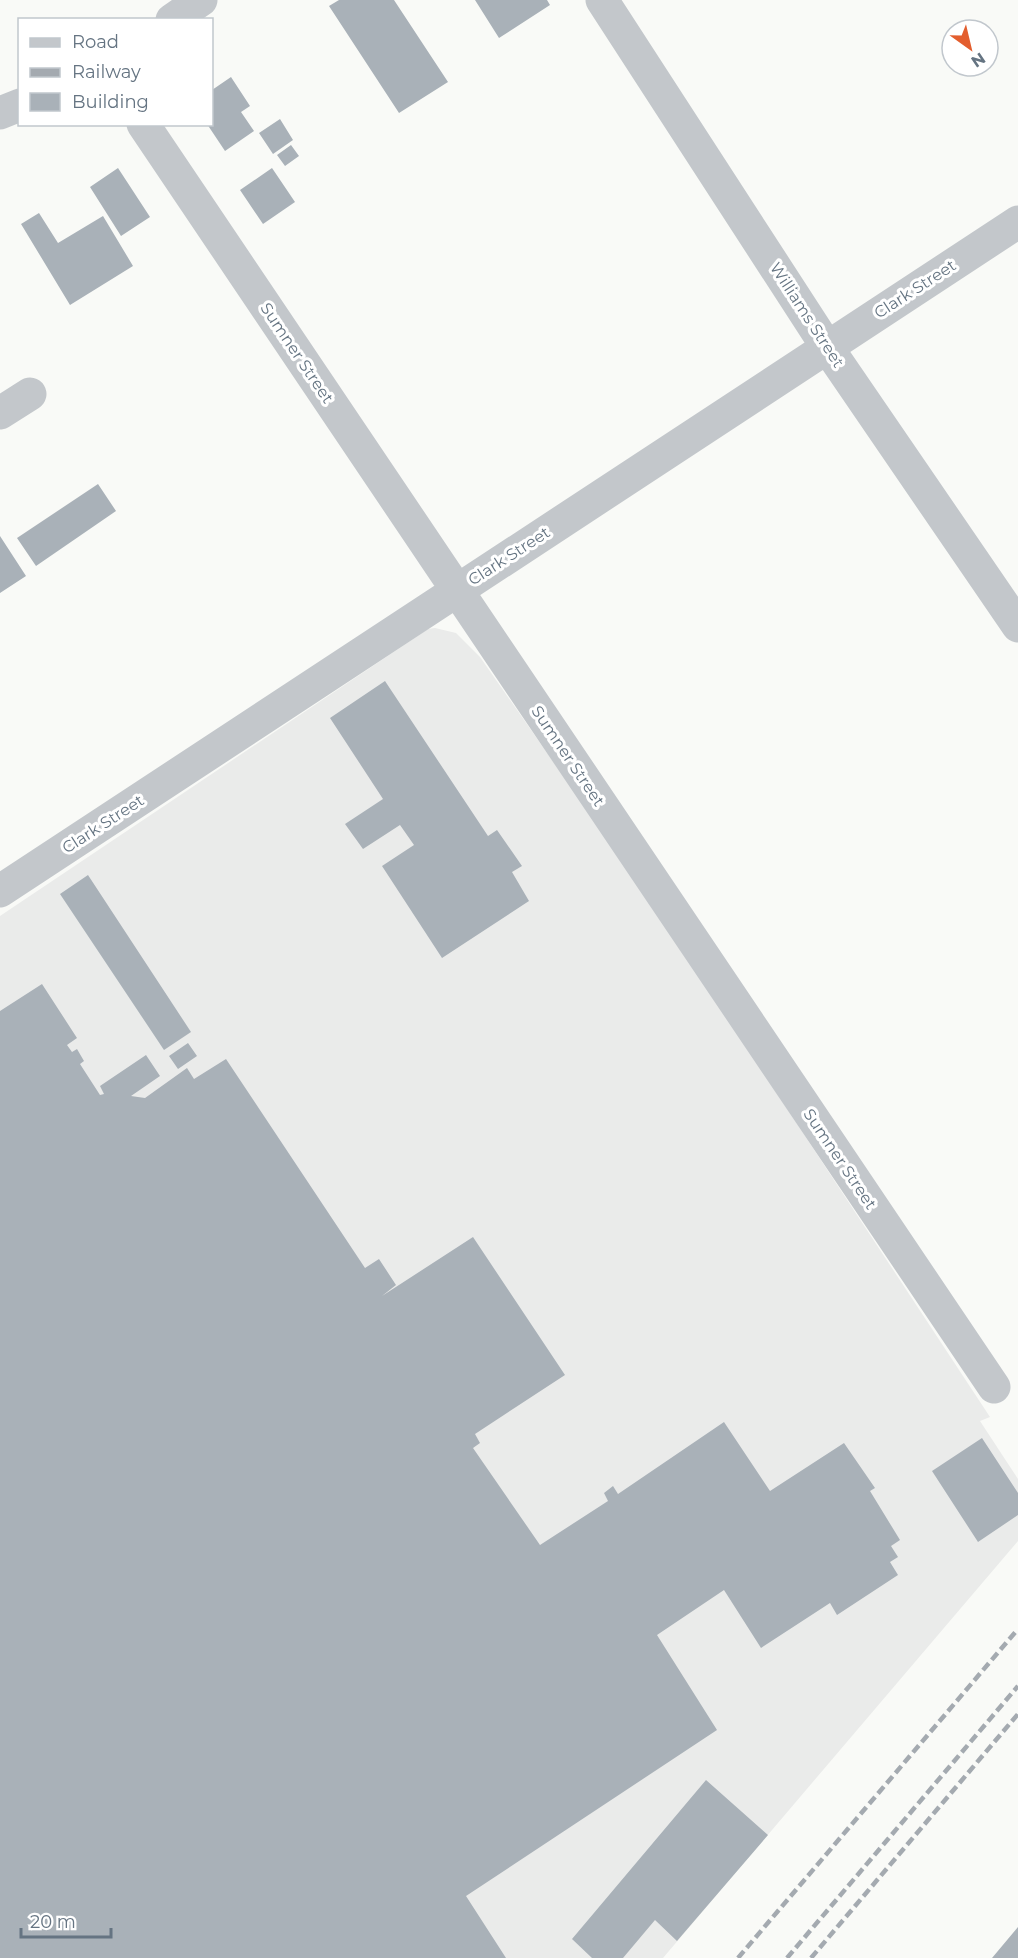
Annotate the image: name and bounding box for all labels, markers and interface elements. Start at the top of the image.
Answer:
legend [18,18,213,126]
north arrow [940,18,1000,78]
text: Road [72,31,119,53]
text: N [967,49,989,72]
text: Railway [72,61,141,83]
text: Building [72,91,149,113]
street label: Clark Street [871,255,960,322]
street label: Williams Street [766,259,848,372]
street label: Sumner Street [256,299,338,407]
street label: Clark Street [465,522,554,589]
street label: Sumner Street [527,702,609,810]
street label: Clark Street [59,790,148,857]
street label: Sumner Street [799,1105,881,1213]
scale bar [21,1901,111,1939]
text: 20 m [30,1911,76,1933]

